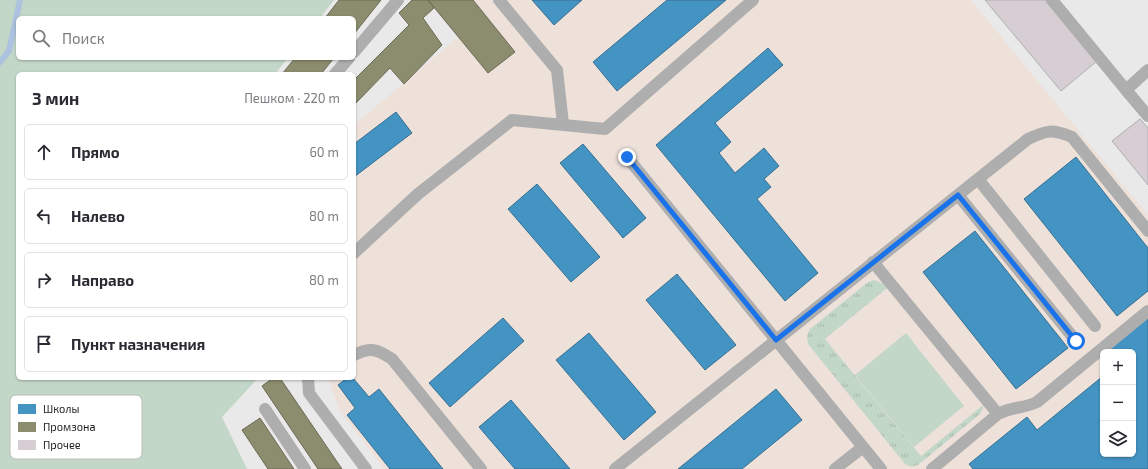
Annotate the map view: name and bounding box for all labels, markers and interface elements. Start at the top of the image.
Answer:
search box [16,16,356,60]
icon: search [30,27,52,49]
text: Поиск [62,29,105,47]
text: 3 мин [32,88,79,108]
text: Пешком · 220 m [244,90,340,106]
icon: ahead [33,141,55,163]
text: Прямо [71,143,120,161]
text: 60 m [309,144,339,160]
route end [618,148,636,166]
icon: left [33,205,55,227]
text: Налево [71,207,125,225]
text: 80 m [309,208,339,224]
icon: right [33,269,55,291]
text: Направо [71,271,134,289]
text: 80 m [309,272,339,288]
route start [1067,332,1085,350]
icon: arrive [33,333,55,355]
text: Пункт назначения [71,335,205,353]
map controls [1100,349,1136,457]
button: + [1100,349,1136,385]
button: − [1100,385,1136,421]
legend [10,395,142,459]
text: Школы [43,402,79,415]
text: Промзона [43,420,95,433]
button: layers [1100,421,1136,457]
text: Прочее [43,438,81,451]

